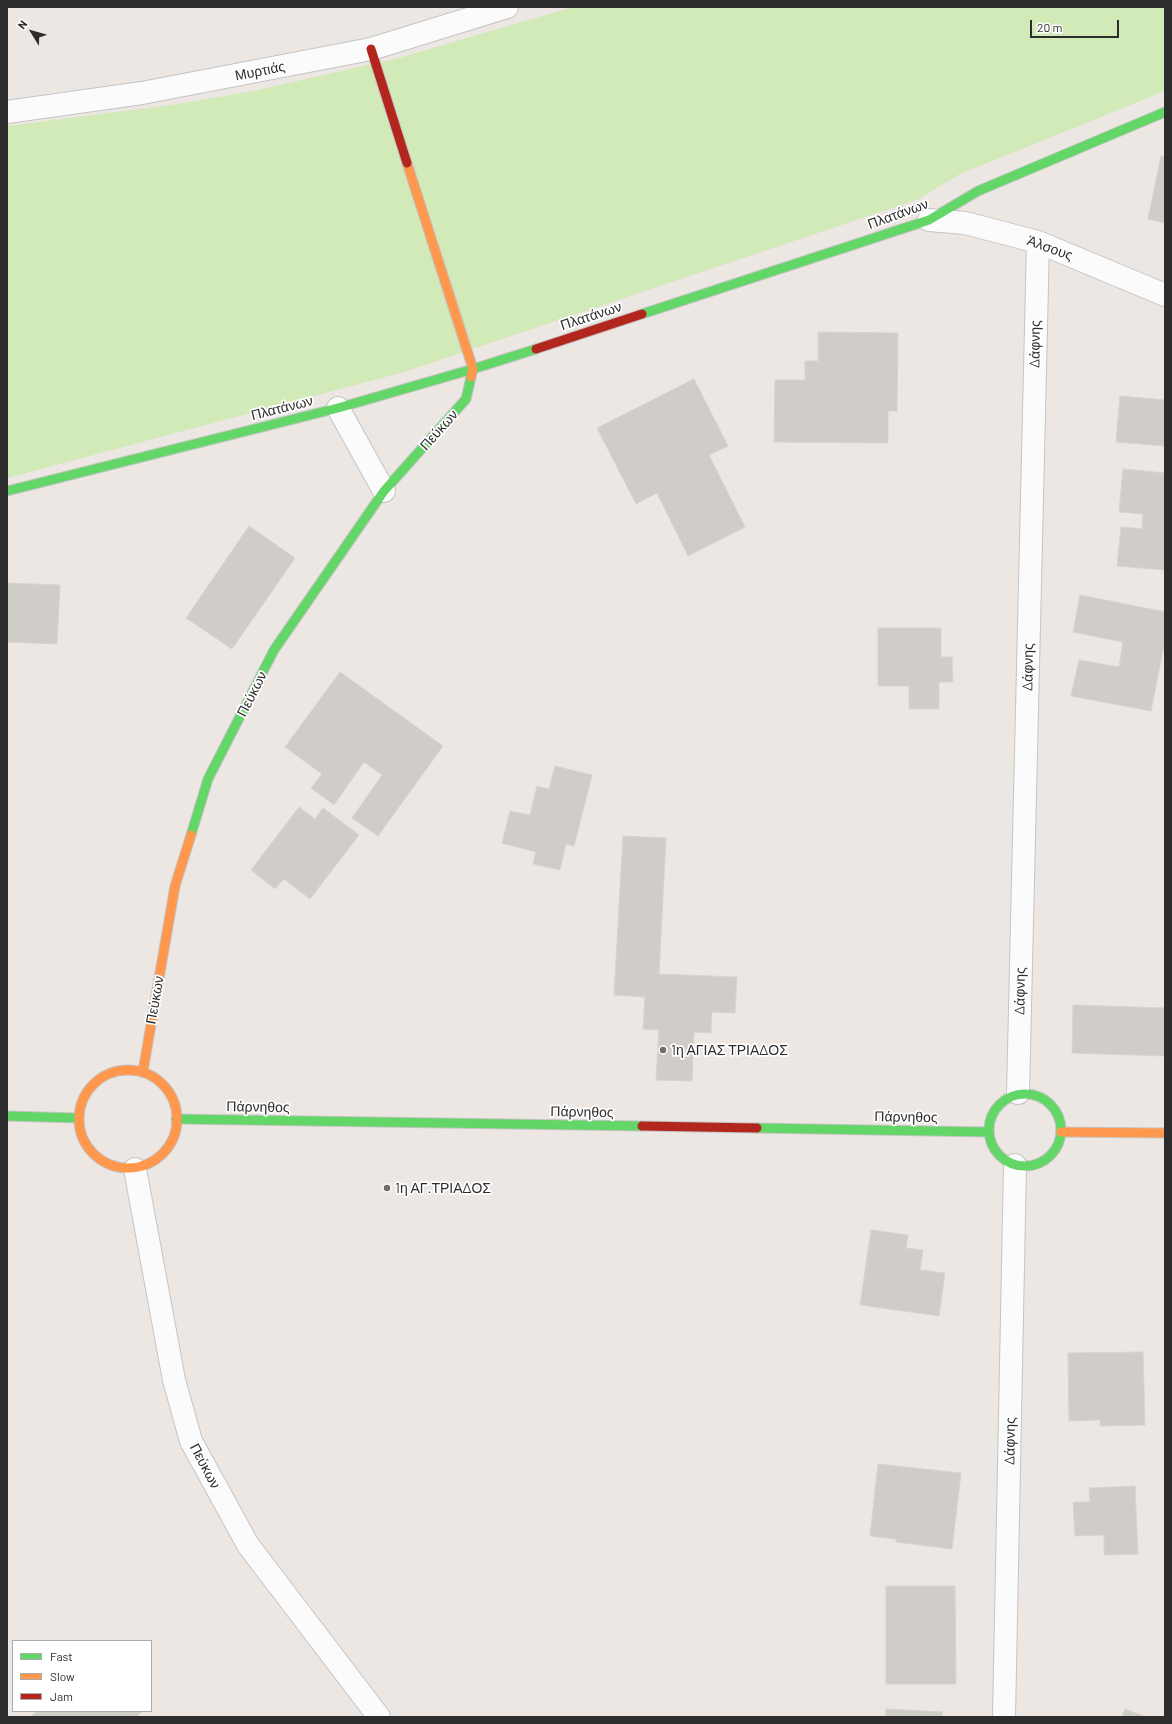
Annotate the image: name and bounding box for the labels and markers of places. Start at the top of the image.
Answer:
place label: 1η ΑΓΙΑΣ ΤΡΙΑΔΟΣ [671,1042,788,1058]
marker: 1η ΑΓΙΑΣ ΤΡΙΑΔΟΣ [658,1045,668,1055]
place label: 1η ΑΓ.ΤΡΙΑΔΟΣ [395,1180,491,1196]
marker: 1η ΑΓ.ΤΡΙΑΔΟΣ [382,1183,392,1193]

